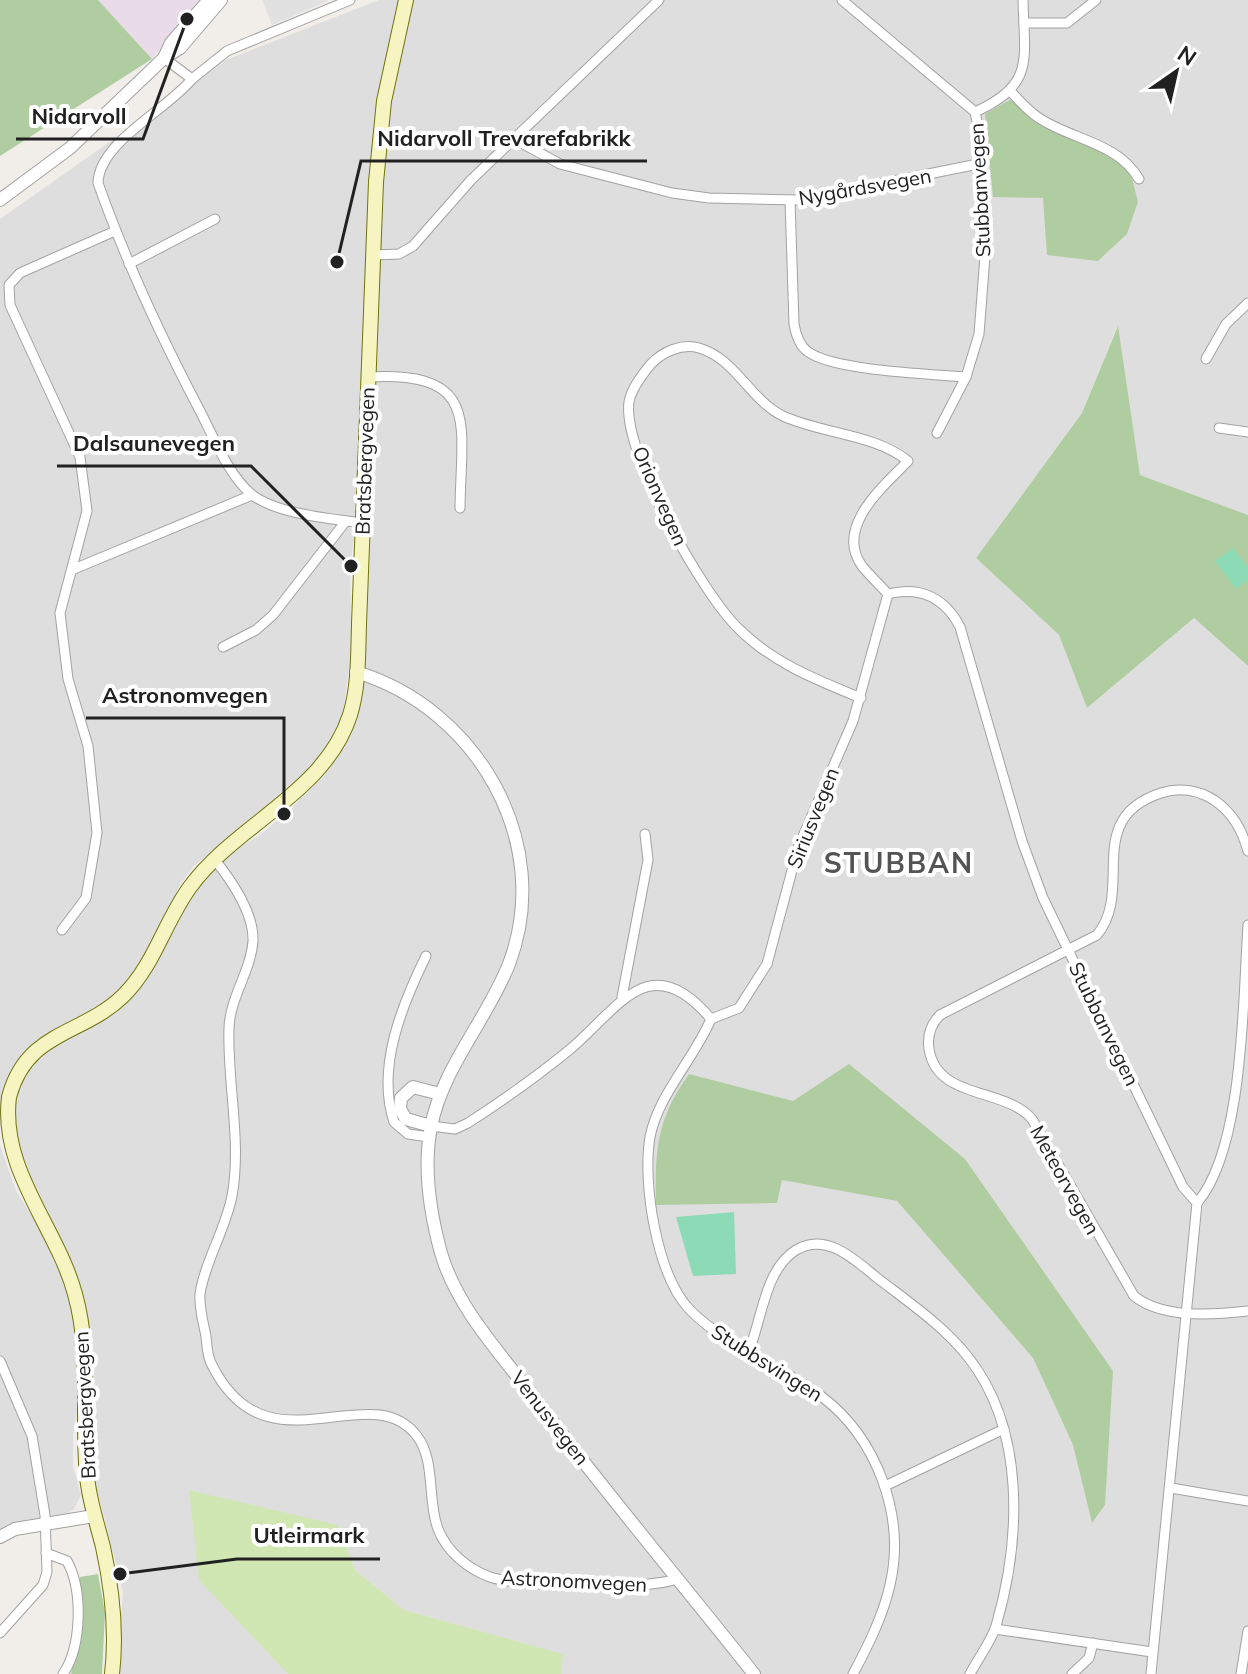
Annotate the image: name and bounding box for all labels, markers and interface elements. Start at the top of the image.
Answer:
north arrow [1136,32,1216,112]
text: N [1172,39,1202,72]
callout: Nidarvoll [16,93,143,139]
text: Nidarvoll [31,102,127,130]
callout: Nidarvoll Trevarefabrikk [361,115,647,161]
street label: Stubbanvegen [963,122,996,258]
text: Nidarvoll Trevarefabrikk [377,124,631,152]
street label: Nygårdsvegen [797,163,933,210]
street label: Bratsbergvegen [349,387,380,535]
callout: Dalsaunevegen [57,420,251,466]
text: Dalsaunevegen [73,429,235,457]
street label: Orionvegen [627,442,694,550]
callout: Astronomvegen [86,672,284,718]
text: Astronomvegen [102,681,268,709]
street label: Siriusvegen [781,764,844,872]
district label: STUBBAN [824,845,974,880]
street label: Stubbanvegen [1064,958,1145,1090]
street label: Meteorvegen [1025,1121,1106,1239]
street label: Stubbsvingen [707,1318,828,1407]
street label: Bratsbergvegen [68,1331,101,1479]
street label: Venusvegen [506,1366,595,1470]
callout: Utleirmark [237,1513,380,1559]
text: Utleirmark [253,1521,365,1549]
street label: Astronomvegen [500,1564,648,1597]

